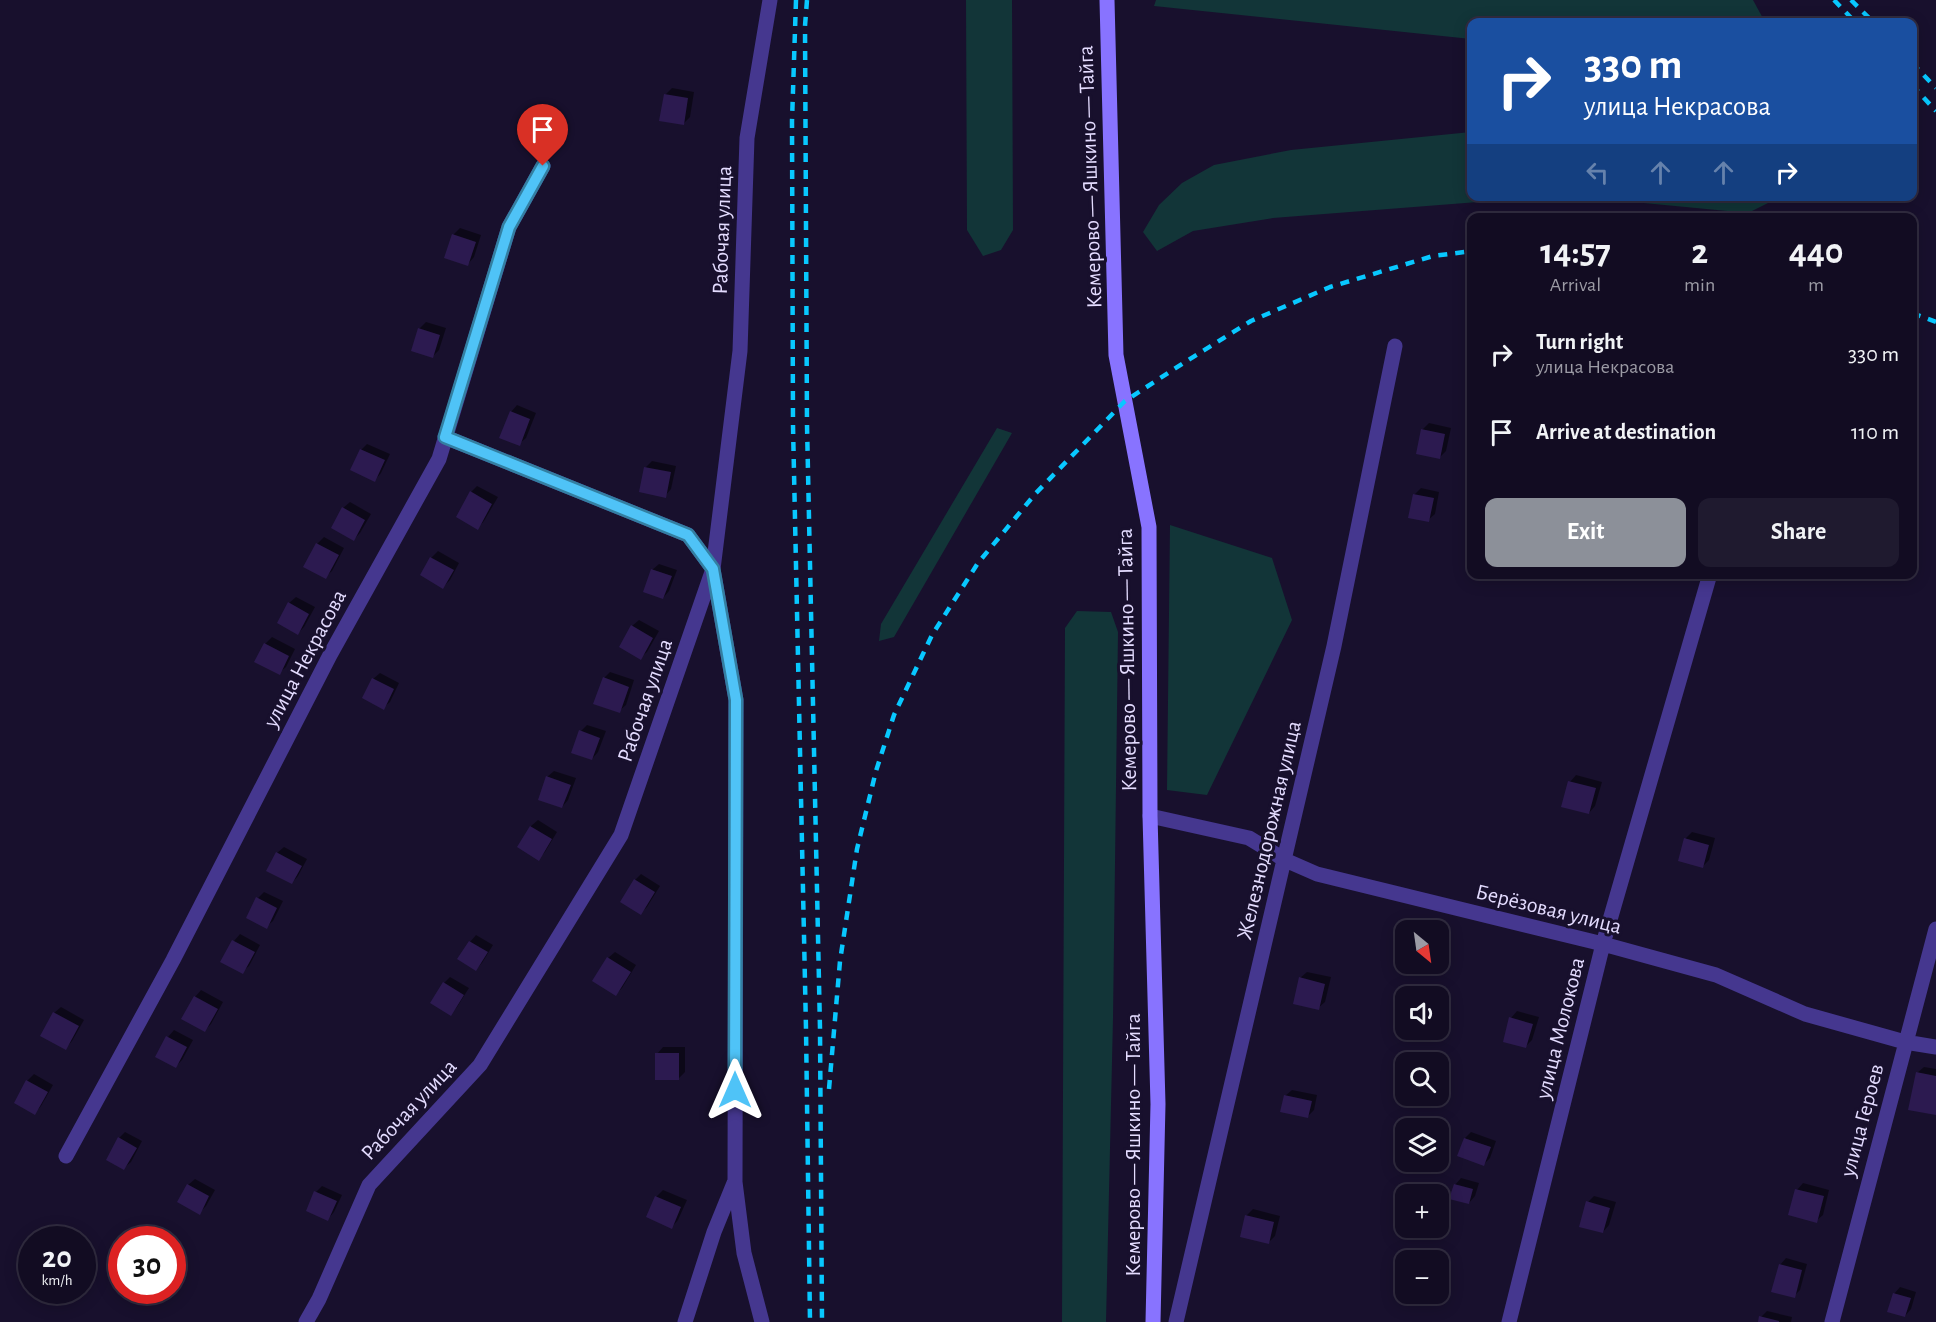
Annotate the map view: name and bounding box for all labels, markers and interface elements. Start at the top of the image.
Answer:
icon: right [1485,42,1563,120]
text: 330 m [1584,44,1682,86]
street label: Кемерово — Яшкино — Тайга [1074,45,1106,309]
text: улица Некрасова [1584,93,1771,120]
pin [517,104,568,166]
icon: arrive [526,113,559,146]
icon: left [1581,156,1614,189]
icon: ahead [1644,156,1677,189]
icon: ahead [1707,156,1740,189]
icon: right [1770,156,1803,189]
street label: Рабочая улица [709,165,735,295]
text: 14:57 [1540,234,1611,270]
text: 2 [1691,234,1708,270]
text: 440 [1789,234,1844,270]
text: Arrival [1550,275,1601,295]
text: min [1684,275,1715,295]
text: m [1808,275,1824,295]
text: Turn right [1536,331,1623,353]
icon: right [1485,338,1518,371]
text: 330 m [1848,343,1899,365]
text: улица Некрасова [1536,357,1674,377]
icon: arrive [1485,416,1518,449]
text: Arrive at destination [1536,421,1716,443]
text: 110 m [1851,421,1899,443]
button: Exit [1485,498,1686,567]
button: Share [1698,498,1899,567]
street label: Кемерово — Яшкино — Тайга [1114,528,1140,792]
street label: улица Некрасова [259,586,350,732]
street label: Рабочая улица [614,636,676,765]
street label: Железнодорожная улица [1233,719,1305,942]
street label: Берёзовая улица [1474,880,1624,938]
north arrow [1395,920,1449,974]
map controls [1395,920,1449,1304]
street label: улица Молокова [1531,955,1588,1102]
button: sound [1395,986,1449,1040]
street label: Кемерово — Яшкино — Тайга [1122,1013,1144,1277]
button: search [1395,1052,1449,1106]
street label: Рабочая улица [357,1055,461,1164]
position arrow [703,1058,767,1122]
street label: улица Героев [1836,1062,1888,1180]
button: layers [1395,1118,1449,1172]
button: + [1395,1184,1449,1238]
speed limit sign: 30 [108,1226,186,1304]
text: 20 [42,1243,72,1273]
button: − [1395,1250,1449,1304]
text: km/h [42,1273,72,1288]

